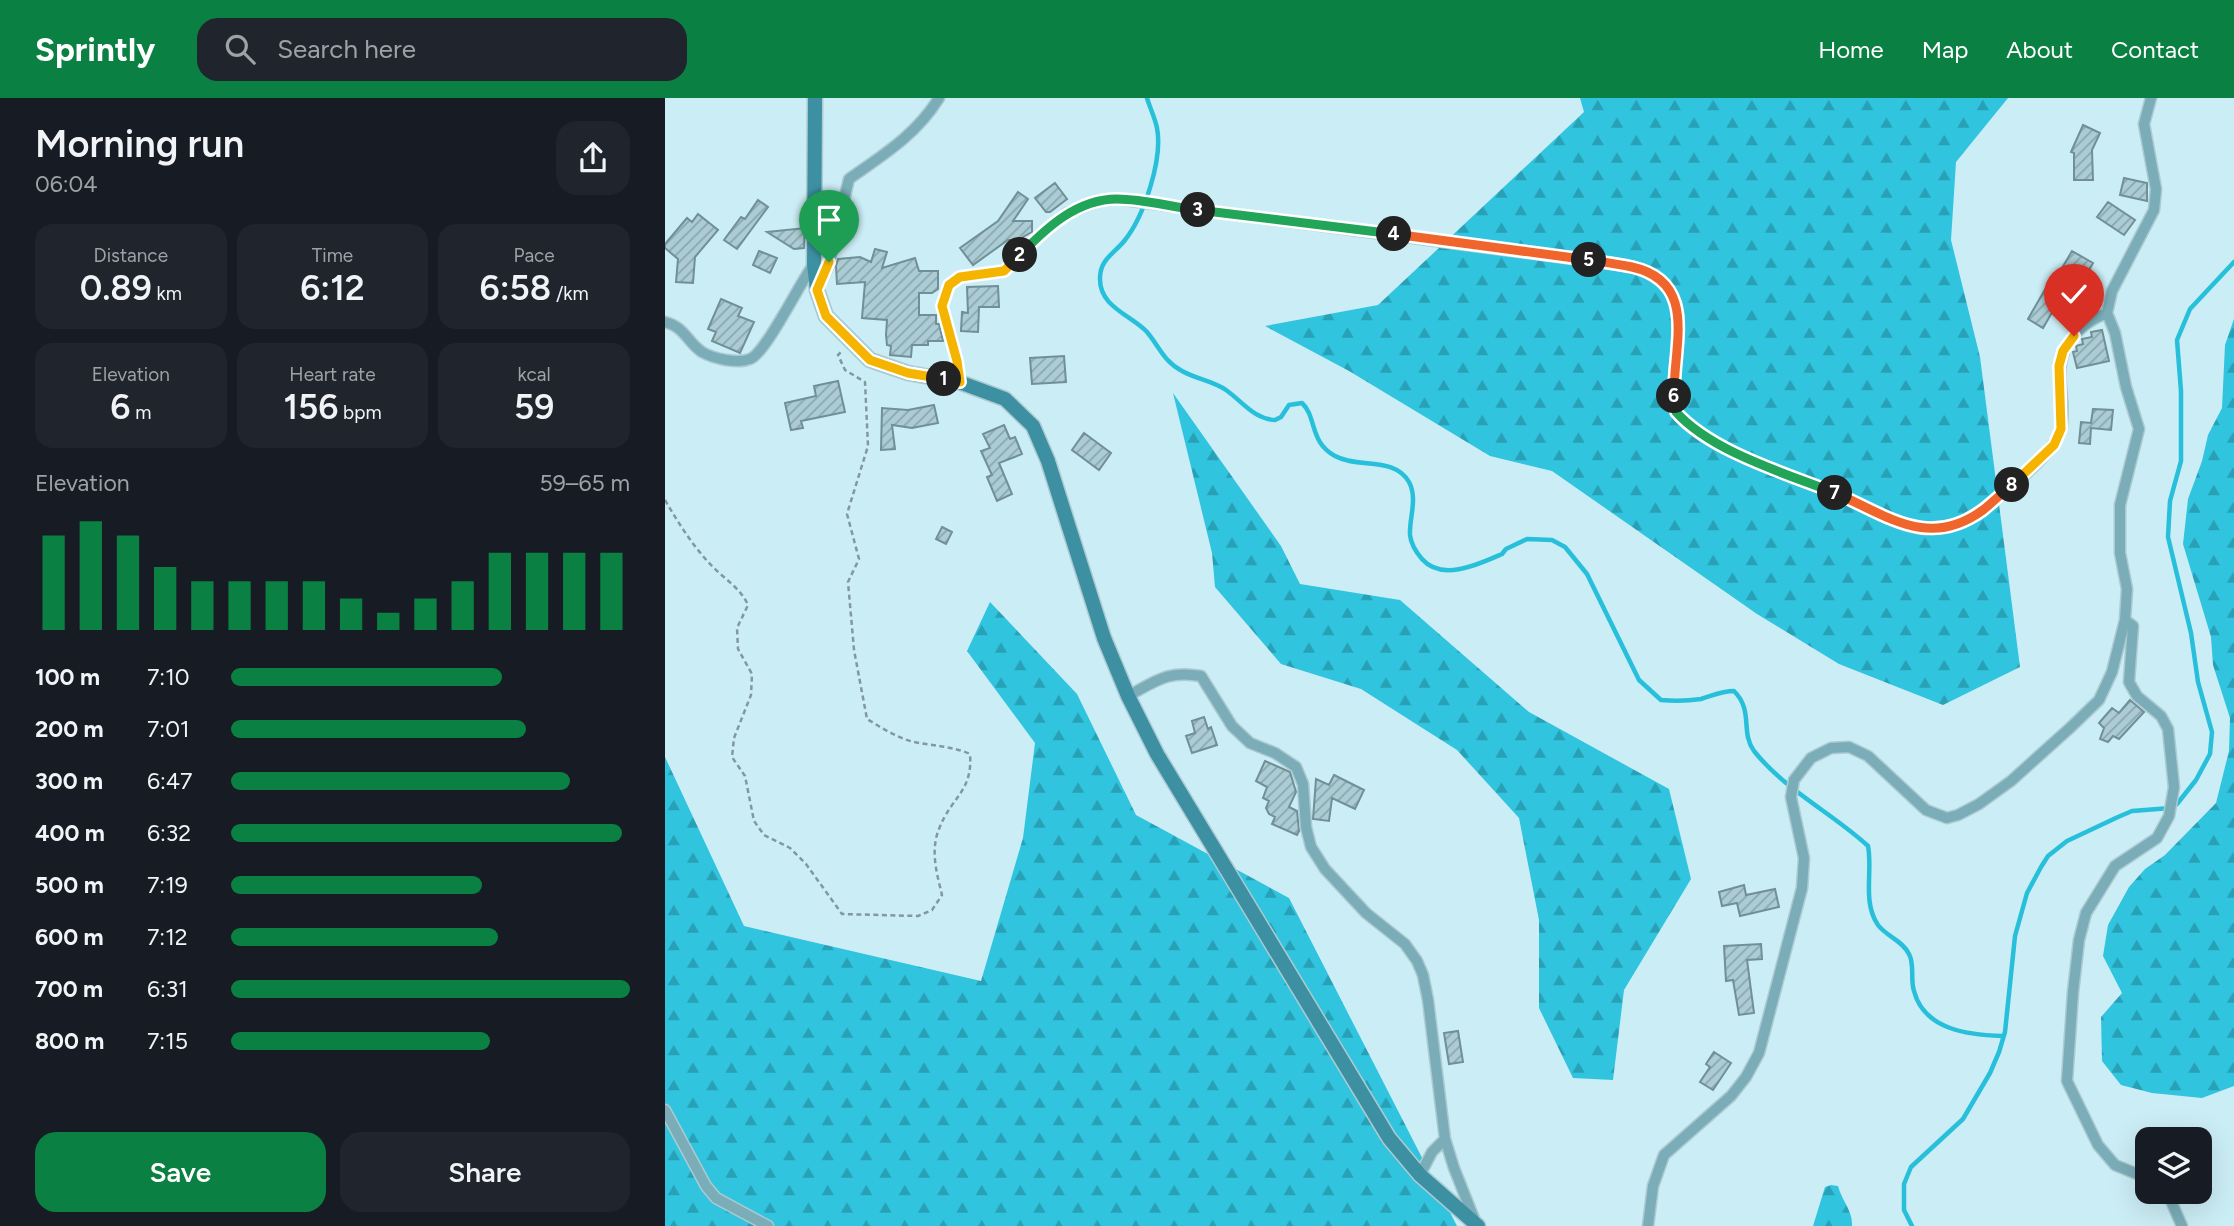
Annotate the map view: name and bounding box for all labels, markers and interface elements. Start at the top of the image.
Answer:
search box [197,18,687,81]
text: Sprintly [35,30,155,69]
icon: search [221,30,259,68]
text: Search here [277,33,416,65]
text: Home [1818,35,1884,64]
text: Map [1922,35,1968,64]
text: About [2006,35,2073,64]
text: Contact [2111,35,2199,64]
text: Morning run [35,121,244,167]
button: share [556,121,630,195]
text: 06:04 [35,170,98,198]
pin [799,190,859,262]
pin: 3 [1181,192,1215,228]
text: 3 [1192,198,1203,221]
icon: arrive [810,201,848,239]
pin: 4 [1377,216,1411,252]
text: 4 [1387,222,1400,245]
pin: 2 [1003,238,1037,272]
pin: 5 [1571,242,1607,278]
text: 2 [1014,243,1025,266]
text: Distance [94,244,168,267]
text: Time [312,244,353,267]
text: Pace [514,244,555,267]
text: 5 [1583,248,1594,271]
pin [2044,264,2104,336]
text: 0.89 [80,267,152,309]
text: 6:12 [300,267,365,309]
text: 6:58 [480,267,551,309]
icon: check [2055,275,2093,313]
text: km [152,282,182,305]
text: /km [551,282,589,305]
pin: 1 [927,362,961,396]
text: Elevation [92,363,170,386]
text: Heart rate [289,363,376,386]
text: kcal [518,363,551,386]
text: 1 [939,367,948,390]
pin: 6 [1657,378,1691,414]
text: 6 [1668,384,1679,407]
text: 6 [110,386,130,428]
text: 156 [283,386,338,428]
text: 59 [514,386,554,428]
text: m [130,401,151,424]
text: bpm [338,401,382,424]
pin: 8 [1995,468,2029,502]
text: Elevation [35,469,130,497]
text: 59–65 m [540,469,630,497]
text: 8 [2006,473,2017,496]
pin: 7 [1817,476,1853,510]
text: 7 [1829,481,1840,504]
text: 100 m [35,663,100,691]
text: 7:10 [147,663,189,691]
text: 200 m [35,715,104,743]
text: 7:01 [147,715,189,743]
text: 300 m [35,767,103,795]
text: 6:47 [147,767,192,795]
text: 400 m [35,819,105,847]
text: 6:32 [147,819,191,847]
text: 500 m [35,871,104,899]
text: 7:19 [147,871,188,899]
text: 600 m [35,923,104,951]
text: 7:12 [147,923,188,951]
text: 700 m [35,975,103,1003]
text: 6:31 [147,975,188,1003]
text: 800 m [35,1027,104,1055]
text: 7:15 [147,1027,188,1055]
map controls [2135,1127,2212,1204]
button: layers [2135,1127,2212,1204]
button: Save [35,1132,326,1212]
button: Share [340,1132,630,1212]

